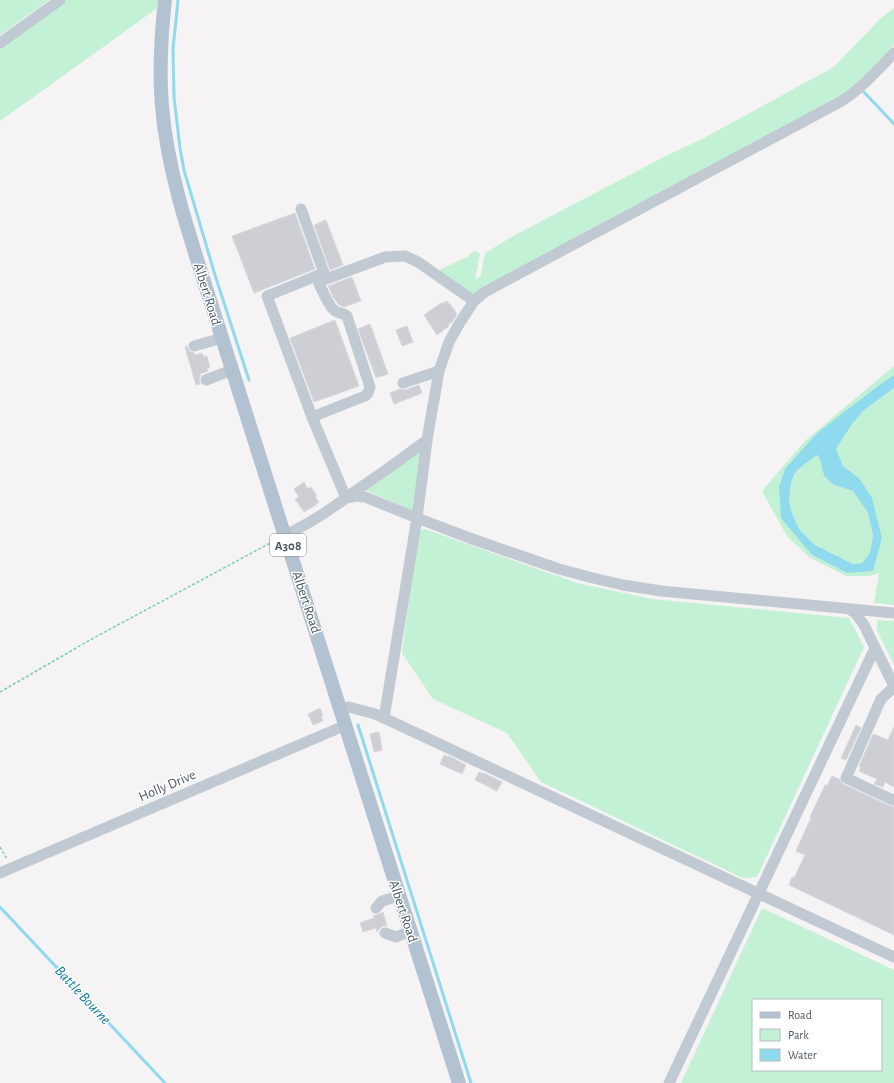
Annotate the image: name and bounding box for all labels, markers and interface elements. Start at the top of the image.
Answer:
street label: Albert Road [191,261,223,327]
road number: A308 [270,534,306,556]
street label: Albert Road [289,570,323,635]
street label: Holly Drive [137,768,198,804]
street label: Albert Road [386,879,420,944]
water label: Battle Bourne [52,963,114,1028]
legend [752,999,882,1071]
text: Road [788,1009,812,1021]
text: Park [788,1029,809,1041]
text: Water [788,1049,817,1061]

